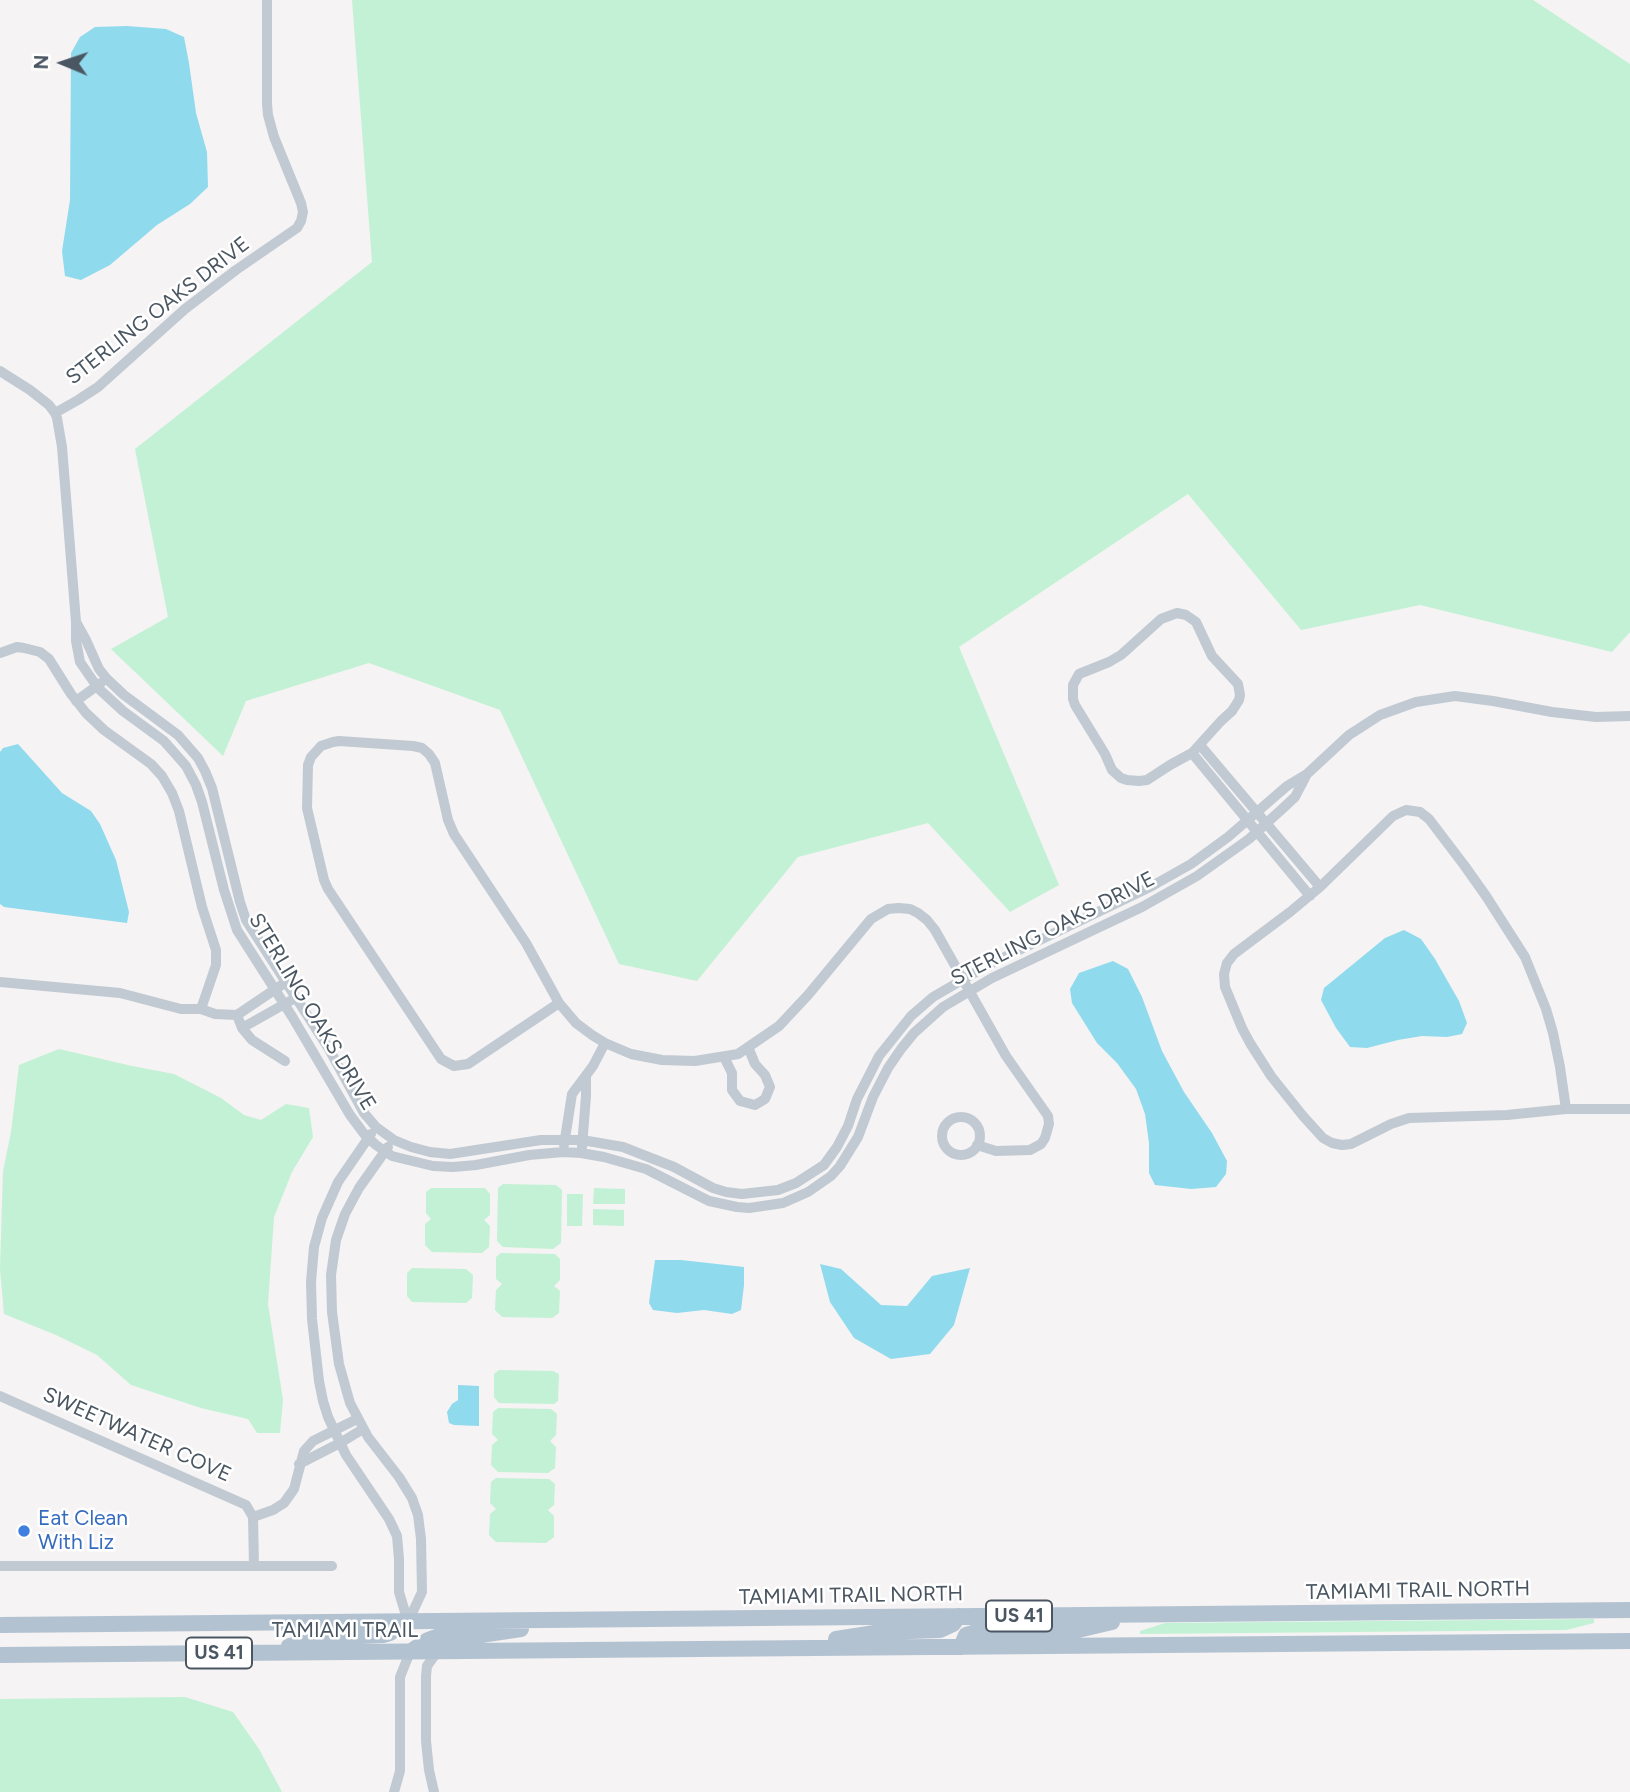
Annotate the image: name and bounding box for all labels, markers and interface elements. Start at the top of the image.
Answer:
north arrow [28,28,98,98]
text: N [30,55,53,70]
street label: STERLING OAKS DRIVE [61,232,255,390]
street label: STERLING OAKS DRIVE [947,867,1159,991]
street label: STERLING OAKS DRIVE [243,909,381,1115]
street label: SWEETWATER COVE [39,1382,235,1488]
place label: Eat Clean With Liz [38,1506,128,1556]
marker: Eat Clean With Liz [16,1523,32,1539]
street label: TAMIAMI TRAIL NORTH [1306,1576,1530,1606]
street label: TAMIAMI TRAIL NORTH [739,1581,963,1611]
road number: US 41 [986,1600,1052,1632]
street label: TAMIAMI TRAIL [272,1618,418,1644]
road number: US 41 [186,1638,252,1668]

